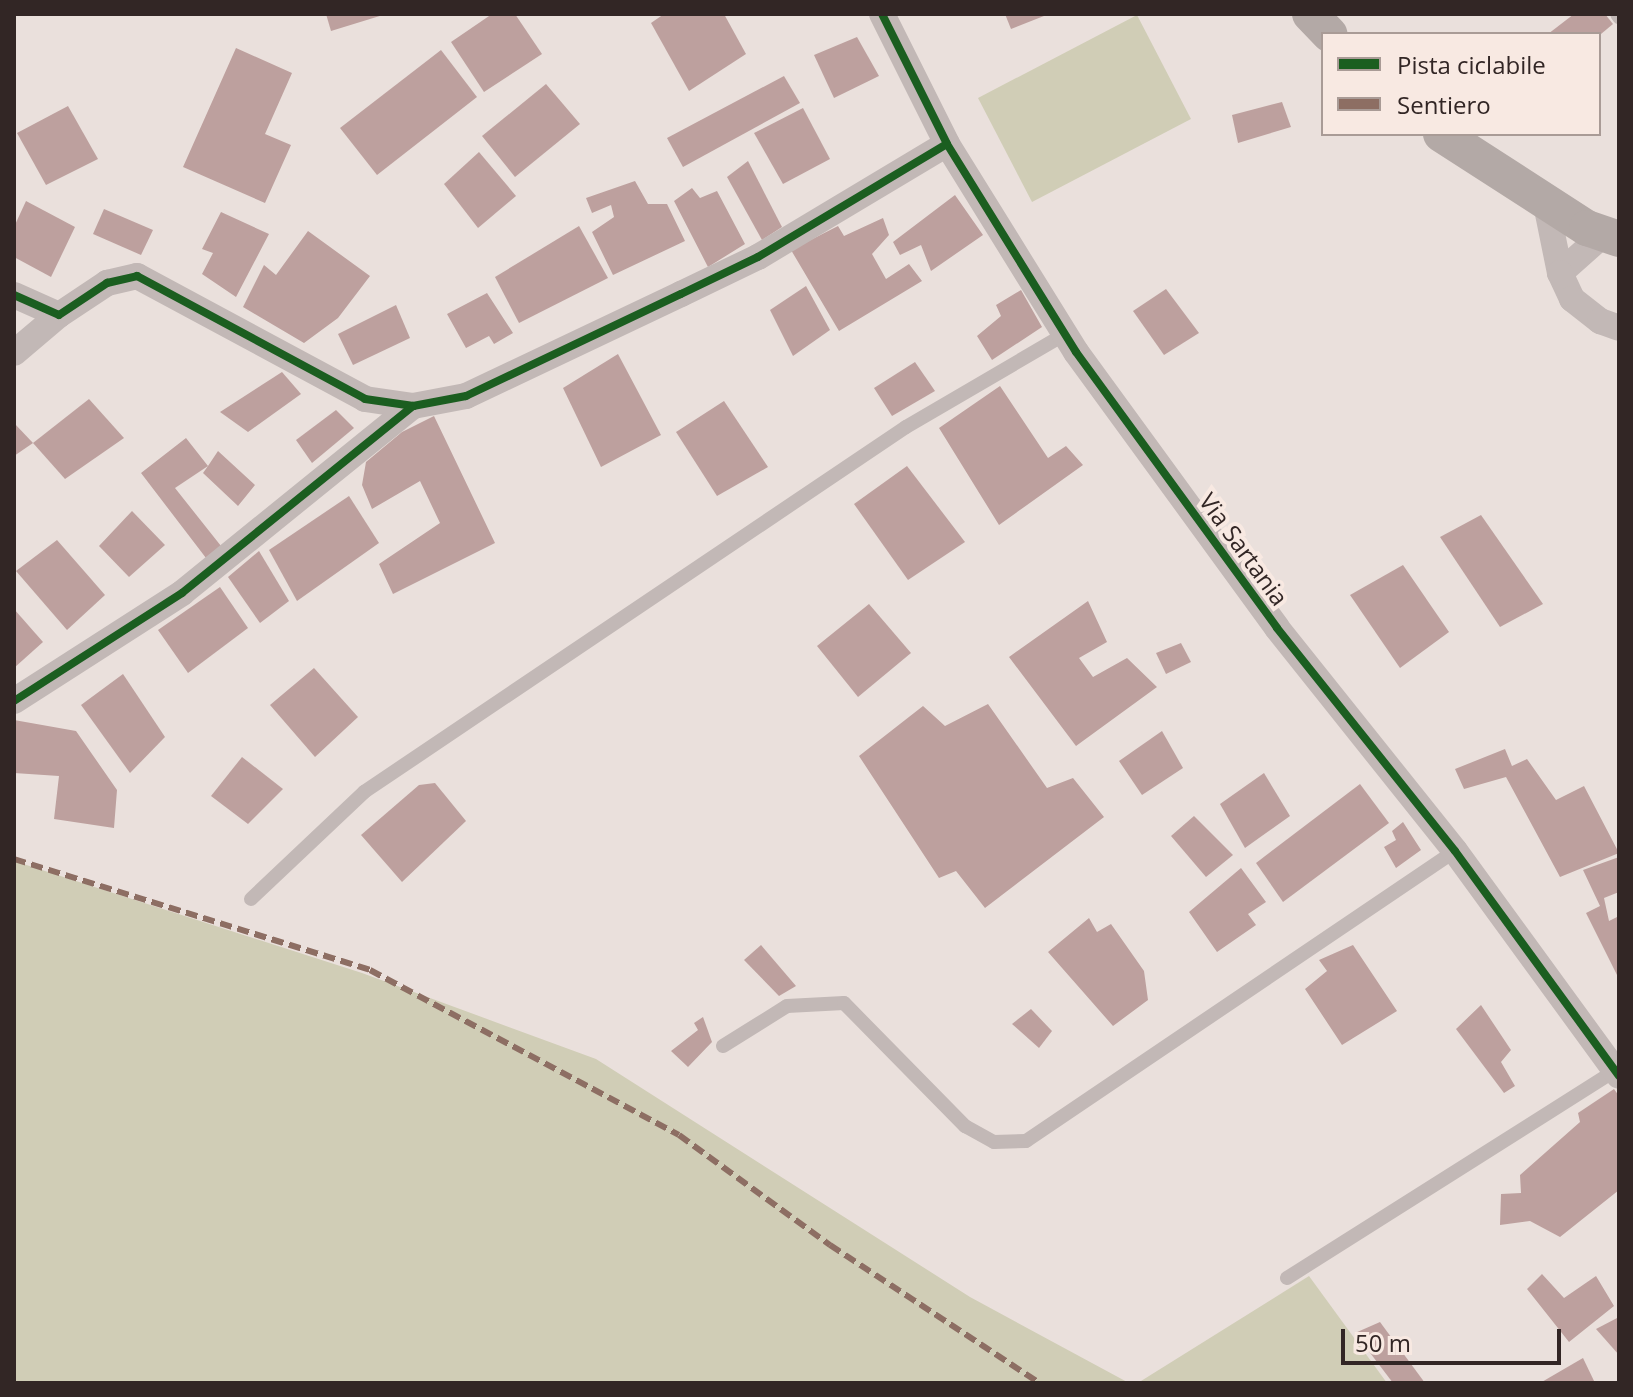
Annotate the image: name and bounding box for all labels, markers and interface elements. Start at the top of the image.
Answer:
legend [1321,32,1601,136]
text: Pista ciclabile [1397,48,1546,81]
text: Sentiero [1397,88,1491,121]
street label: Via Sartania [1193,487,1295,611]
scale bar [1345,1313,1565,1363]
text: 50 m [1355,1326,1411,1359]

